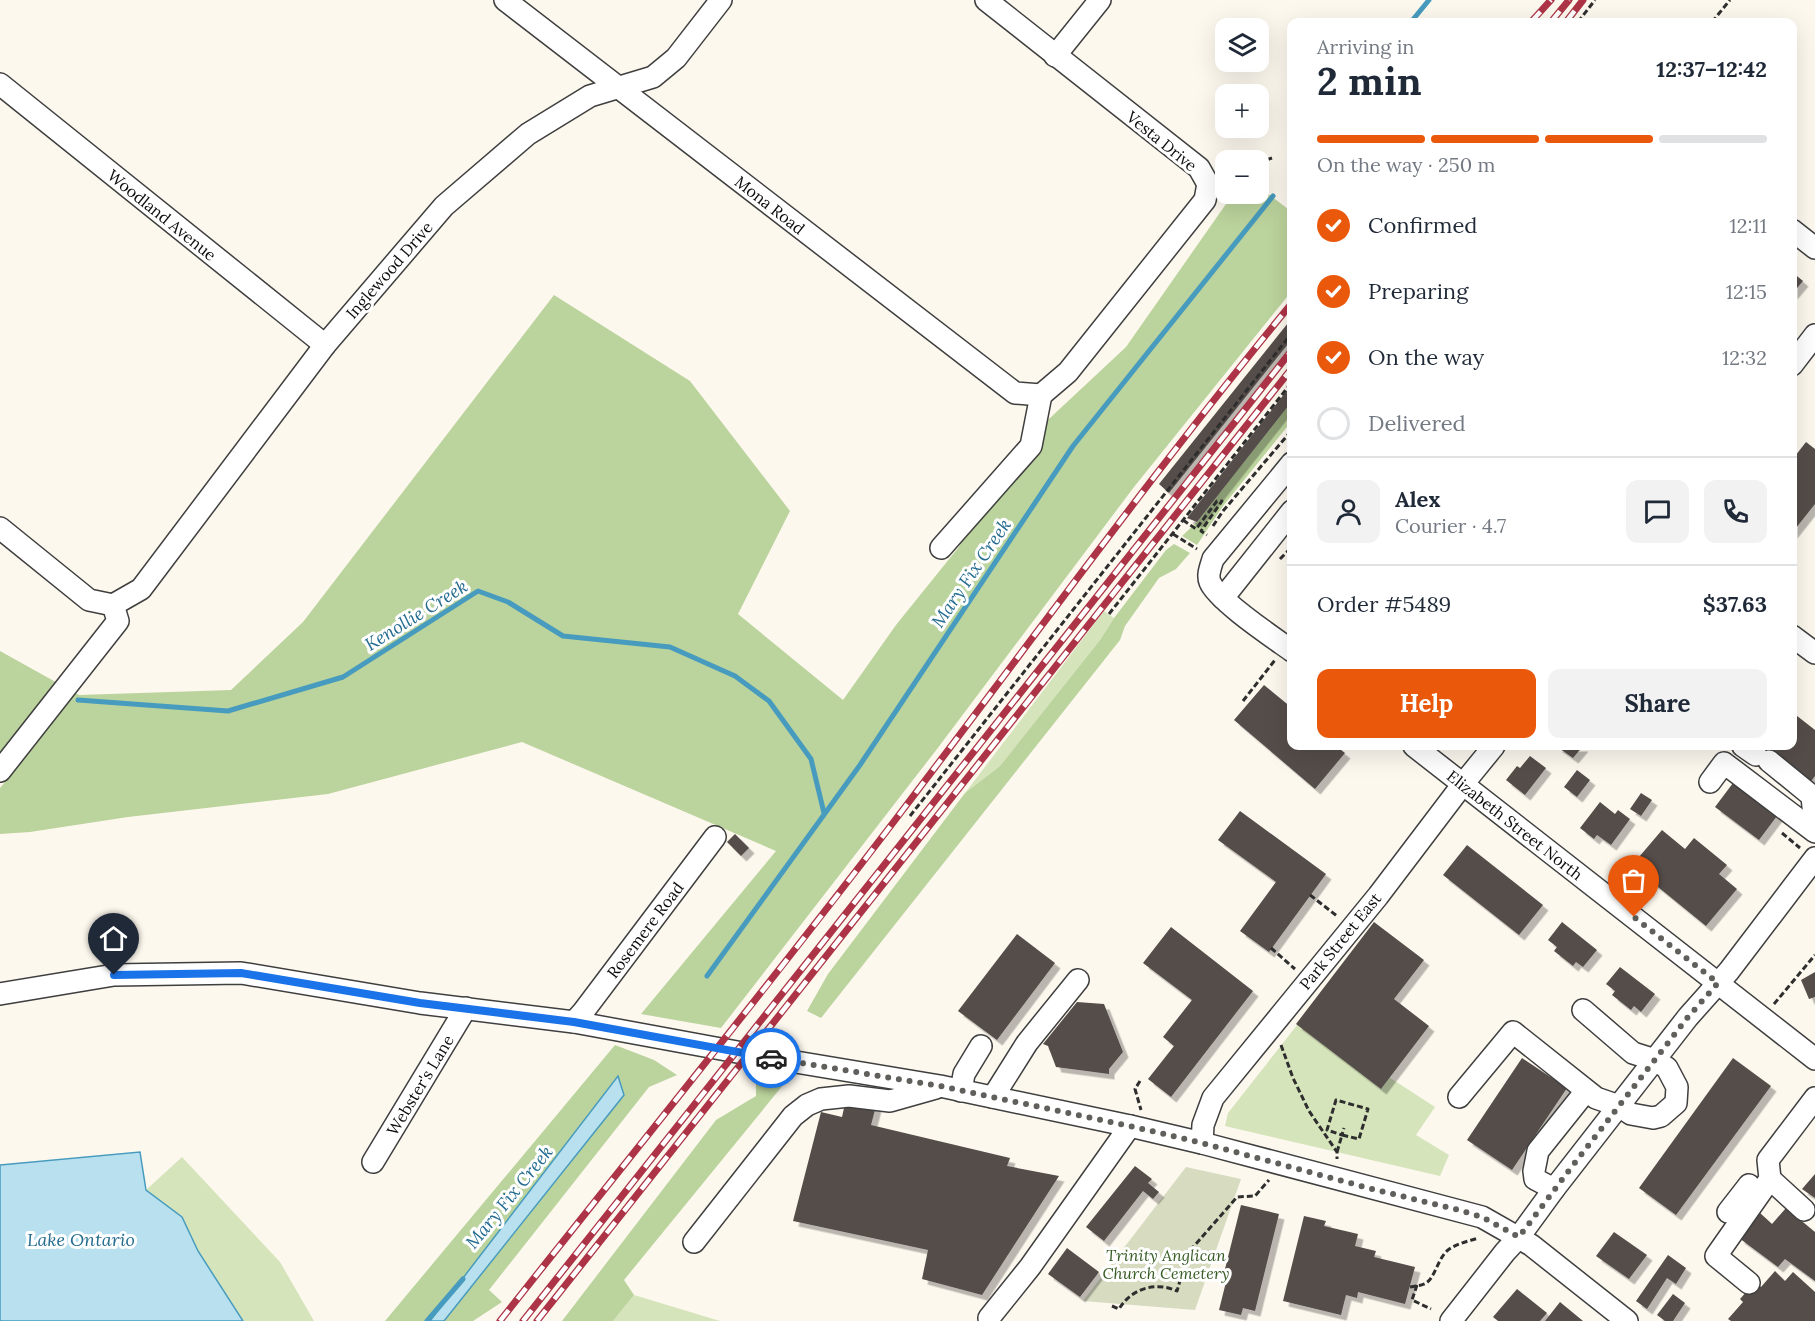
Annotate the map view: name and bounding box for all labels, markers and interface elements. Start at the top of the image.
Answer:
map controls [1215,18,1269,204]
button: layers [1215,18,1269,72]
text: Arriving in [1317,34,1414,59]
text: 12:37–12:42 [1656,55,1767,83]
text: 2 min [1317,56,1422,106]
button: + [1215,84,1269,138]
street label: Vesta Drive [1122,106,1201,176]
button: − [1215,150,1269,204]
text: On the way · 250 m [1317,152,1495,177]
street label: Woodland Avenue [104,165,221,265]
street label: Mona Road [731,171,809,239]
icon: check [1317,209,1350,242]
text: Confirmed [1368,211,1477,239]
text: 12:11 [1729,213,1767,238]
street label: Inglewood Drive [341,217,437,323]
icon: check [1317,275,1350,308]
text: Preparing [1368,277,1468,305]
text: 12:15 [1726,279,1767,304]
icon: check [1317,341,1350,374]
text: On the way [1368,343,1484,371]
text: 12:32 [1722,345,1767,370]
text: Delivered [1368,409,1466,437]
button: person [1317,480,1380,543]
button: chat [1626,480,1689,543]
button: phone [1704,480,1767,543]
text: Alex [1395,485,1440,513]
text: Courier · 4.7 [1395,513,1506,538]
water label: Mary Fix Creek [926,514,1016,632]
water label: Kenollie Creek [360,574,472,656]
text: Order #5489 [1317,590,1451,618]
text: $37.63 [1703,590,1767,618]
button: Help [1317,669,1536,738]
button: Share [1548,669,1767,738]
street label: Elizabeth Street North [1443,766,1587,884]
pin [1608,855,1659,917]
icon: bag [1617,864,1650,897]
street label: Rosemere Road [602,878,688,982]
street label: Park Street East [1295,888,1386,993]
pin [88,913,139,975]
icon: home [97,922,130,955]
courier [741,1028,801,1088]
street label: Webster's Lane [382,1031,458,1139]
icon: car [755,1042,788,1075]
water label: Mary Fix Creek [460,1141,558,1253]
water label: Lake Ontario [27,1228,135,1251]
park label: Trinity Anglican Church Cemetery [1102,1245,1230,1283]

